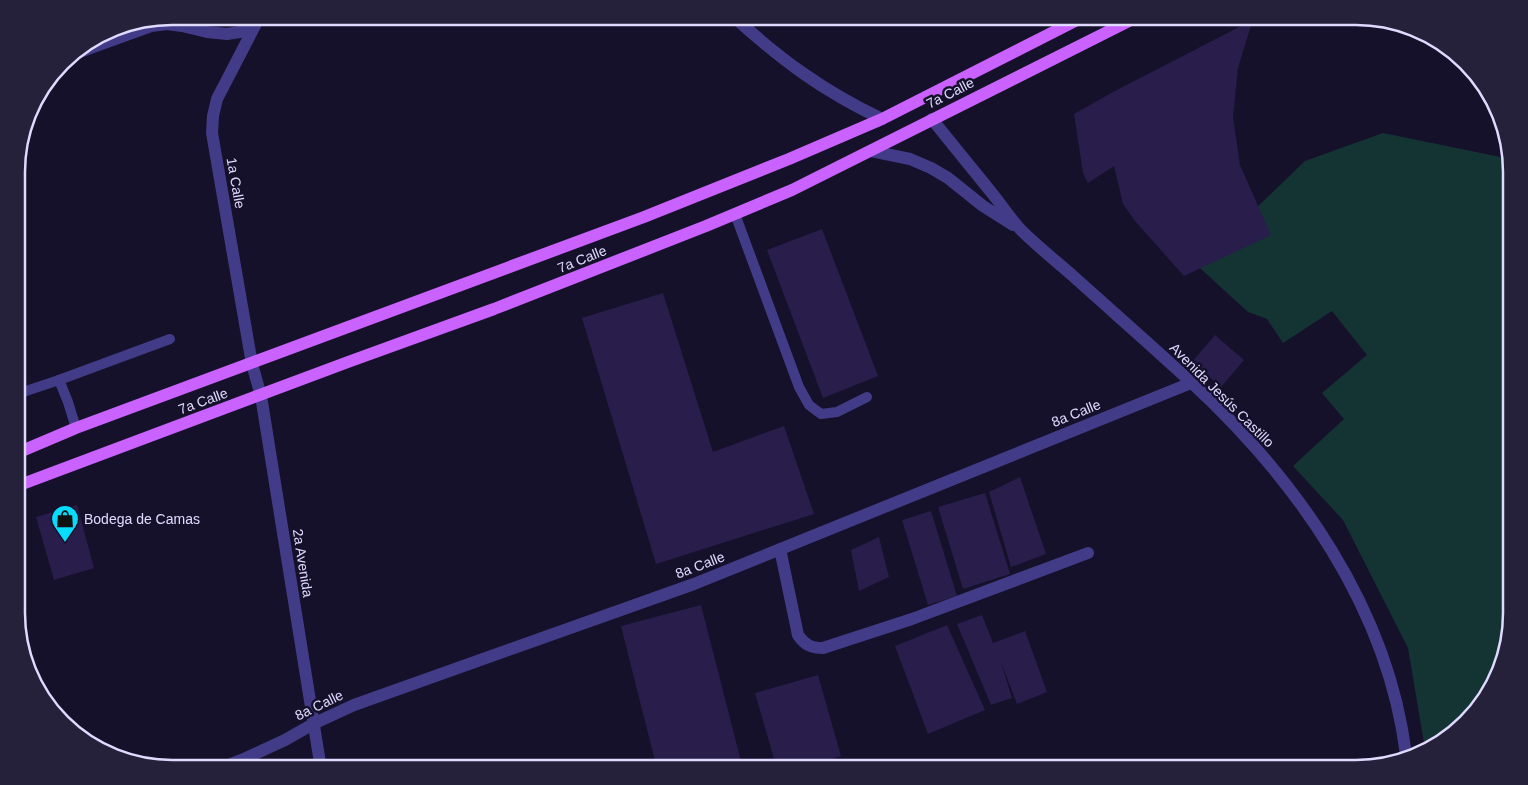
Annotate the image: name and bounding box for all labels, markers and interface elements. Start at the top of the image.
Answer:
street label: 7a Calle [923,74,977,112]
street label: 1a Calle [224,156,248,210]
street label: 7a Calle [555,242,609,276]
street label: Avenida Jesús Castillo [1167,340,1278,451]
street label: 7a Calle [176,385,230,417]
street label: 8a Calle [1049,396,1103,430]
shop icon: Bodega de Camas [50,504,80,543]
place label: Bodega de Camas [84,511,200,527]
street label: 2a Avenida [290,528,316,599]
street label: 8a Calle [673,548,727,582]
street label: 8a Calle [292,686,346,723]

